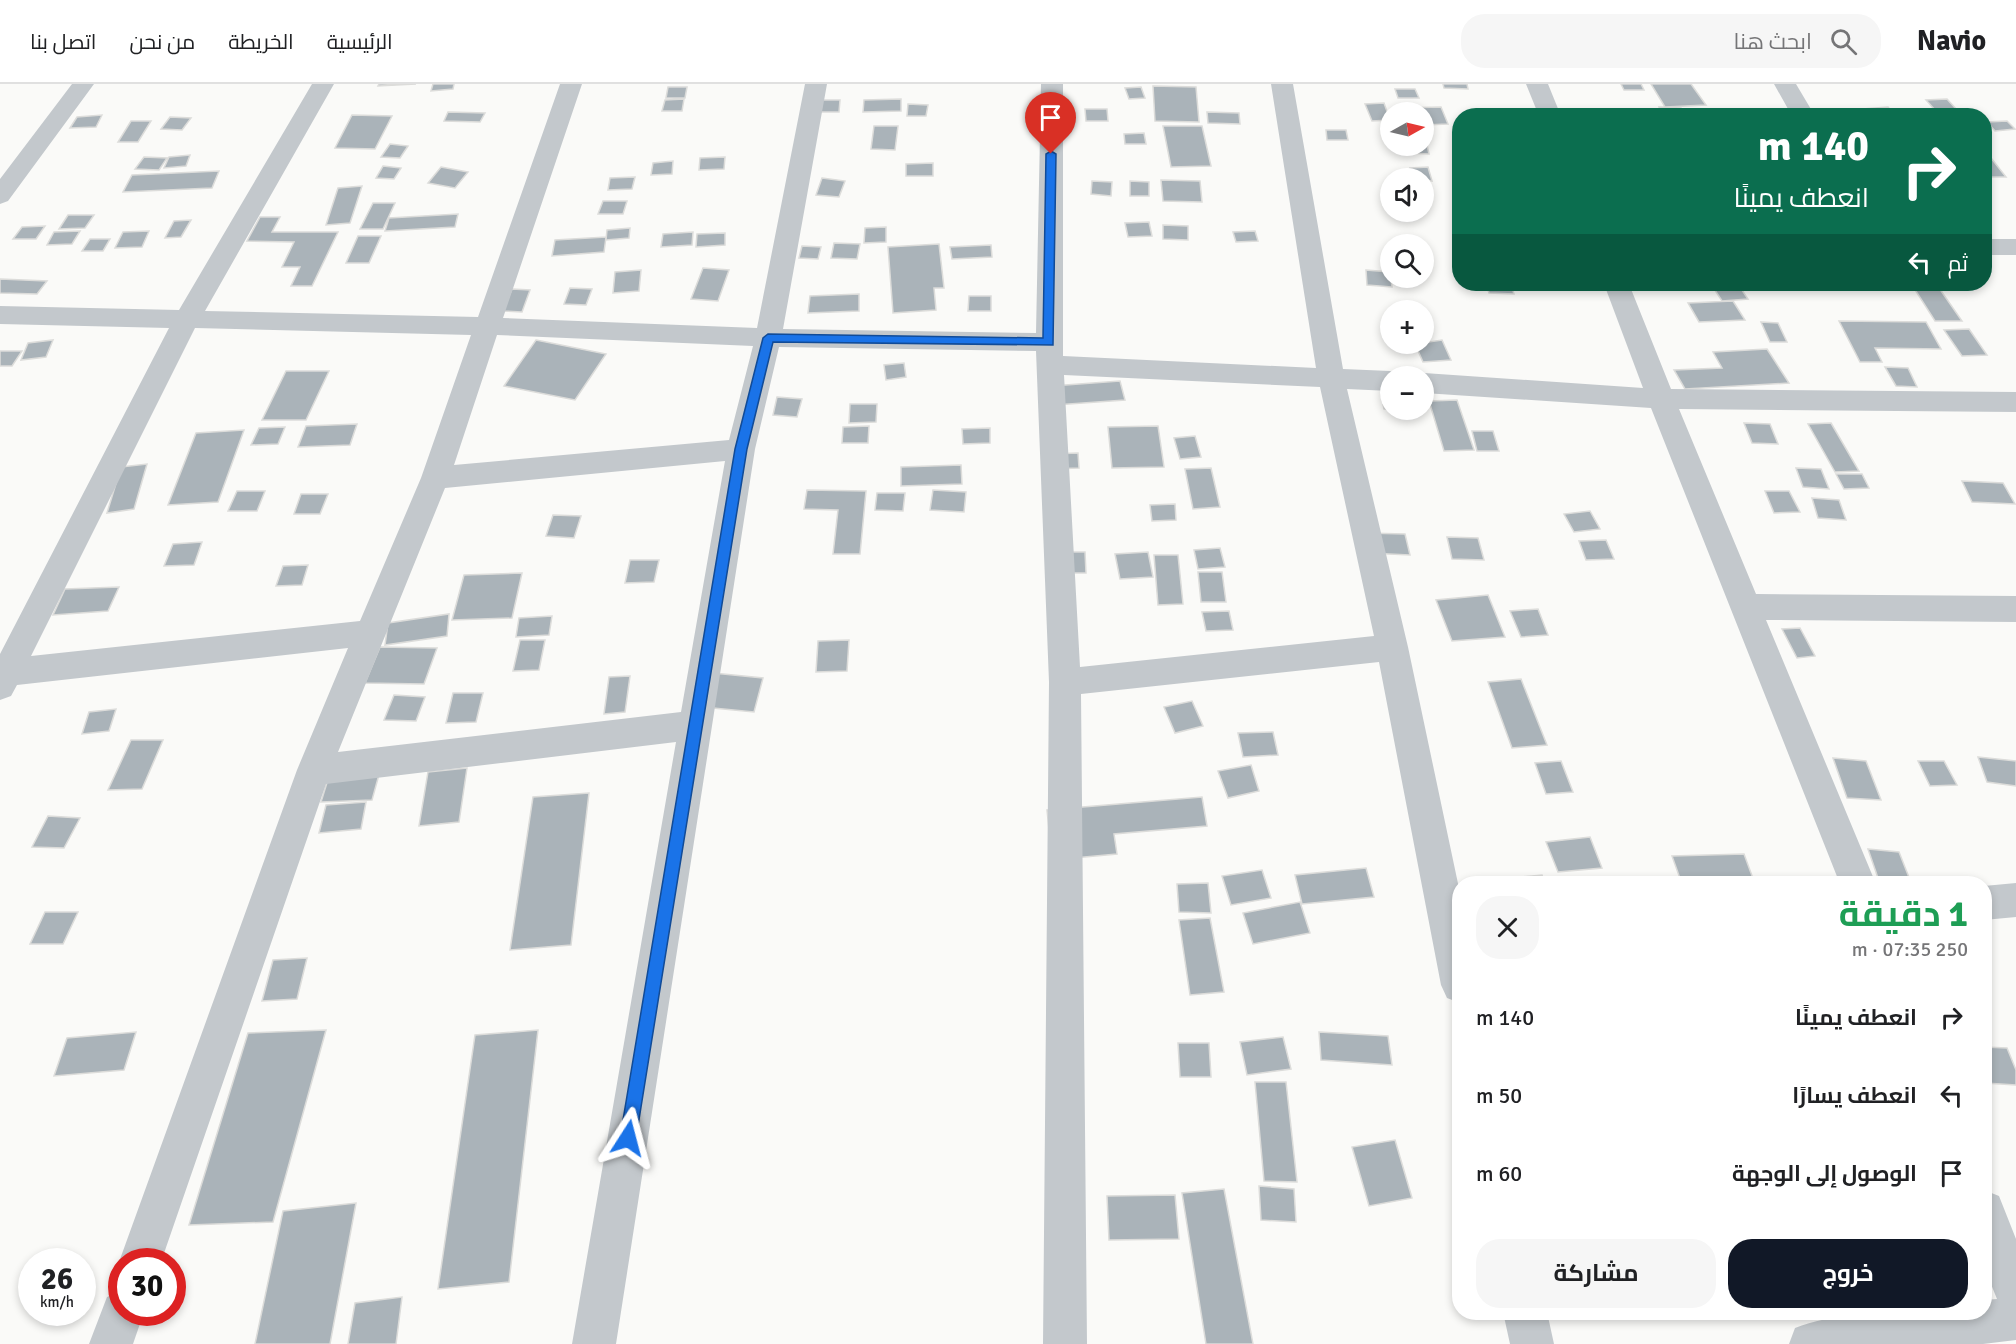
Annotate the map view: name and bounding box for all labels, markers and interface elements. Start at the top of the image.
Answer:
search box [1461,14,1881,68]
text: Navio [1917,24,1986,58]
icon: search [1827,25,1860,58]
text: ابحث هنا [1733,28,1812,55]
text: اتصل بنا [30,29,96,55]
text: من نحن [129,29,195,55]
text: الخريطة [228,29,294,55]
text: الرئيسية [327,29,393,55]
pin [1025,92,1076,154]
icon: arrive [1034,101,1067,134]
north arrow [1380,102,1434,156]
map controls [1380,102,1434,420]
text: 140 m [1758,121,1869,172]
icon: right [1890,132,1968,210]
button: sound [1380,168,1434,222]
text: انعطف يمينًا [1733,182,1869,215]
button: search [1380,234,1434,288]
icon: left [1903,246,1936,279]
text: ثم [1948,250,1968,277]
button: + [1380,300,1434,354]
button: − [1380,366,1434,420]
text: 1 دقيقة [1839,892,1968,937]
button: close [1476,896,1539,959]
text: 250 m · 07:35 [1852,937,1968,962]
icon: right [1935,1001,1968,1034]
text: 140 m [1476,1004,1534,1031]
text: انعطف يمينًا [1795,1004,1917,1031]
icon: left [1935,1079,1968,1112]
text: 50 m [1476,1082,1522,1109]
text: انعطف يسارًا [1792,1082,1917,1109]
position arrow [596,1106,660,1170]
icon: arrive [1935,1157,1968,1190]
text: 60 m [1476,1160,1522,1187]
text: الوصول إلى الوجهة [1732,1160,1917,1187]
button: مشاركة [1476,1239,1716,1308]
button: خروج [1728,1239,1968,1308]
speed limit sign: 30 [108,1248,186,1326]
text: 26 [41,1261,73,1298]
text: km/h [40,1293,74,1311]

